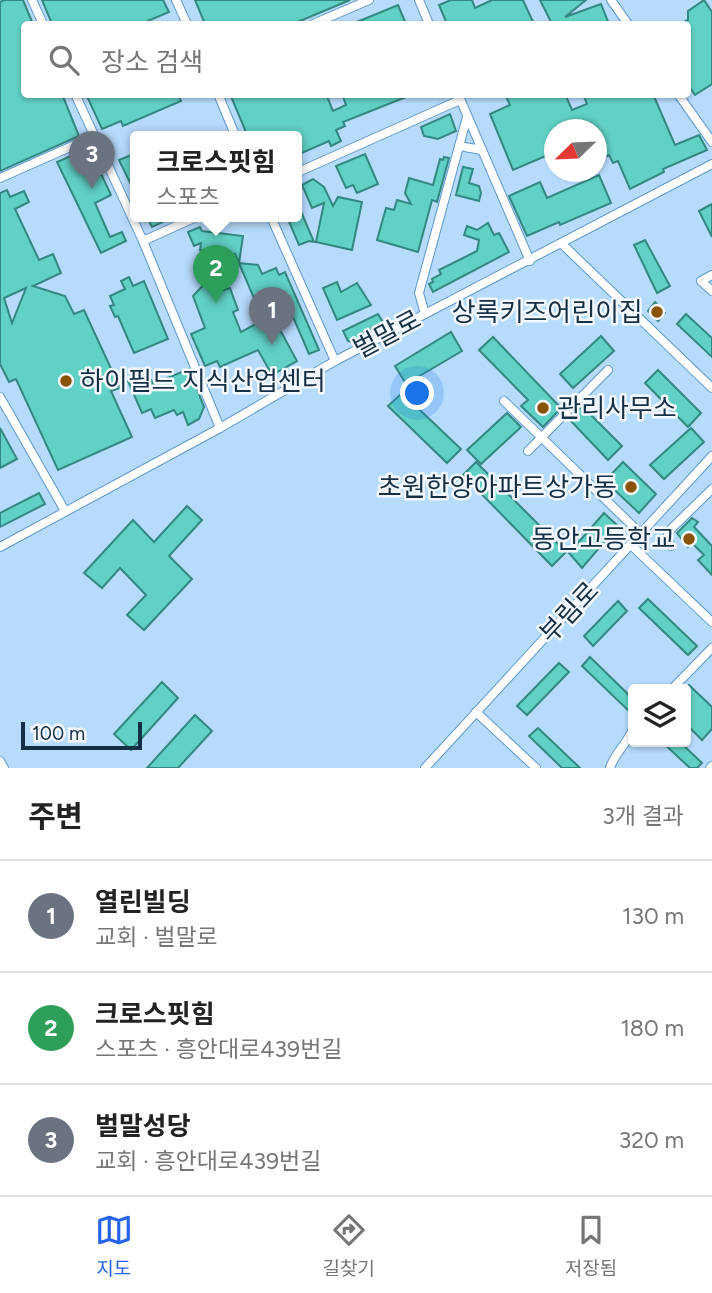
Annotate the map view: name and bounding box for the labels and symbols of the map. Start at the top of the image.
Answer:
north arrow [544,119,607,182]
pin: 3 [69,131,115,189]
pin: 2 [193,245,239,303]
pin: 1 [249,287,295,345]
place label: 상록키즈어린이집 [452,296,643,328]
street label: 벌말로 [348,303,426,365]
marker: 상록키즈어린이집 [649,304,665,320]
place label: 하이필드 지식산업센터 [80,365,326,397]
marker: 하이필드 지식산업센터 [58,373,74,389]
your location [400,376,434,410]
place label: 관리사무소 [557,392,677,424]
marker: 관리사무소 [535,400,551,416]
place label: 초원한양아파트상가동 [378,471,617,503]
marker: 초원한양아파트상가동 [623,479,639,495]
place label: 동안고등학교 [531,523,675,555]
marker: 동안고등학교 [681,531,697,547]
street label: 부림로 [533,575,605,649]
scale bar [21,719,142,751]

